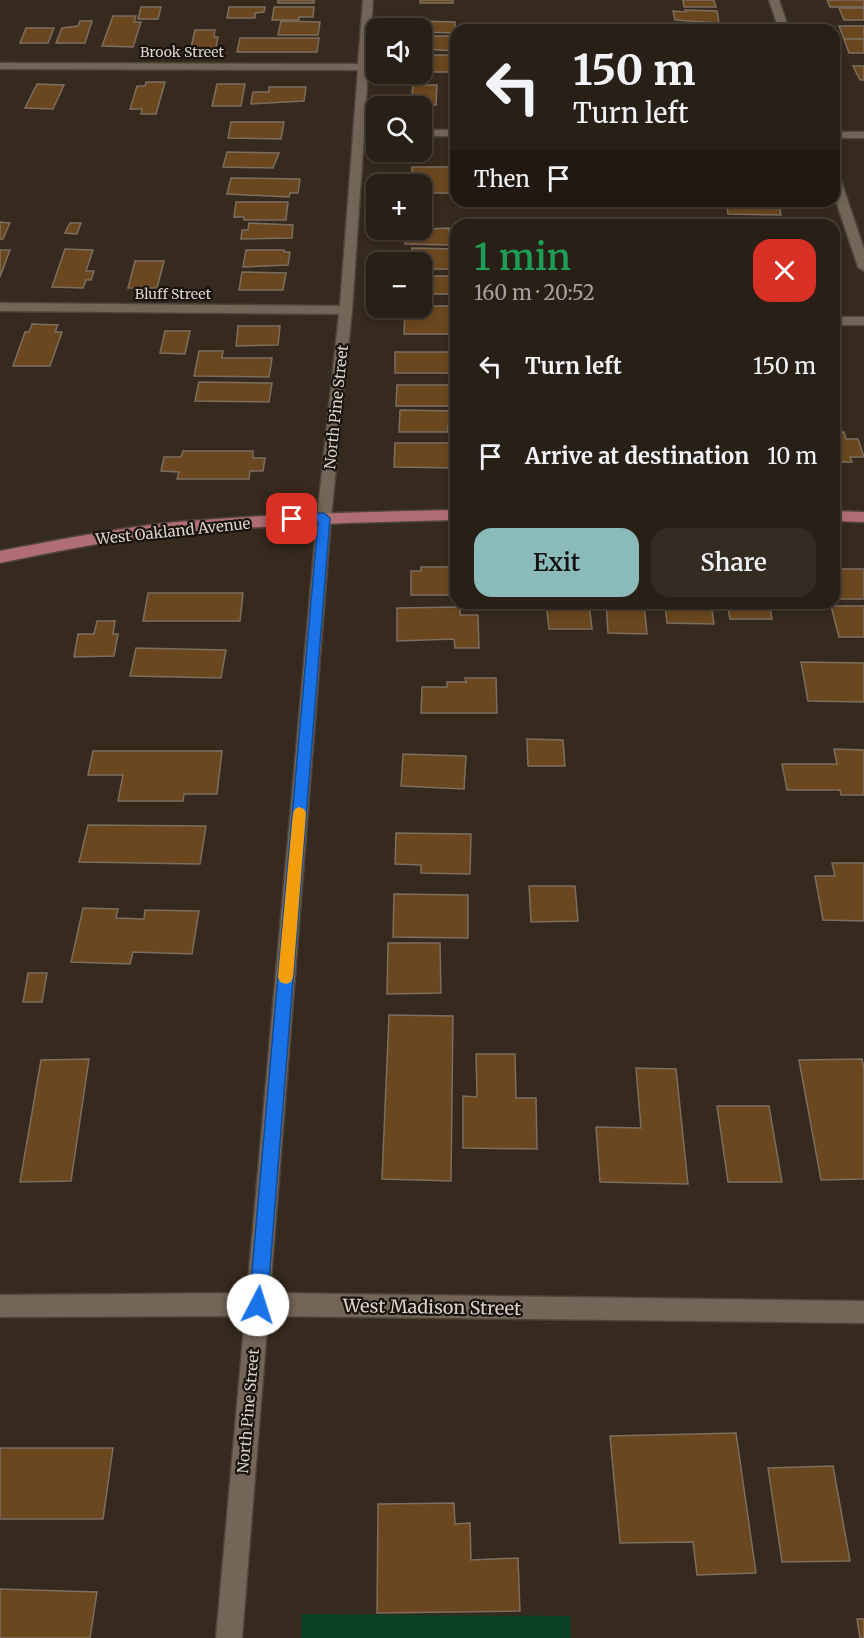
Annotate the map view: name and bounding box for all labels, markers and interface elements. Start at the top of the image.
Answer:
map controls [366,18,432,318]
button: sound [366,18,432,84]
street label: Brook Street [140,43,225,61]
text: 150 m [573,44,695,96]
icon: left [474,48,552,126]
button: search [366,96,432,162]
text: Turn left [573,96,688,130]
icon: arrive [542,162,575,195]
text: Then [474,165,530,193]
button: + [366,174,432,240]
text: 1 min [474,235,571,280]
button: close [753,239,816,302]
button: − [366,252,432,318]
text: 160 m · 20:52 [474,280,595,305]
street label: Bluff Street [135,285,212,303]
street label: North Pine Street [320,344,352,470]
icon: left [474,350,507,383]
text: Turn left [525,352,622,380]
text: 150 m [753,352,816,380]
icon: arrive [474,440,507,473]
text: Arrive at destination [525,442,749,470]
text: 10 m [767,442,817,470]
pin [266,493,317,544]
icon: arrive [275,502,308,535]
street label: West Oakland Avenue [94,513,251,549]
button: Exit [474,528,639,597]
button: Share [651,528,816,597]
position arrow [226,1273,290,1337]
street label: West Madison Street [342,1294,521,1320]
street label: North Pine Street [233,1348,263,1474]

